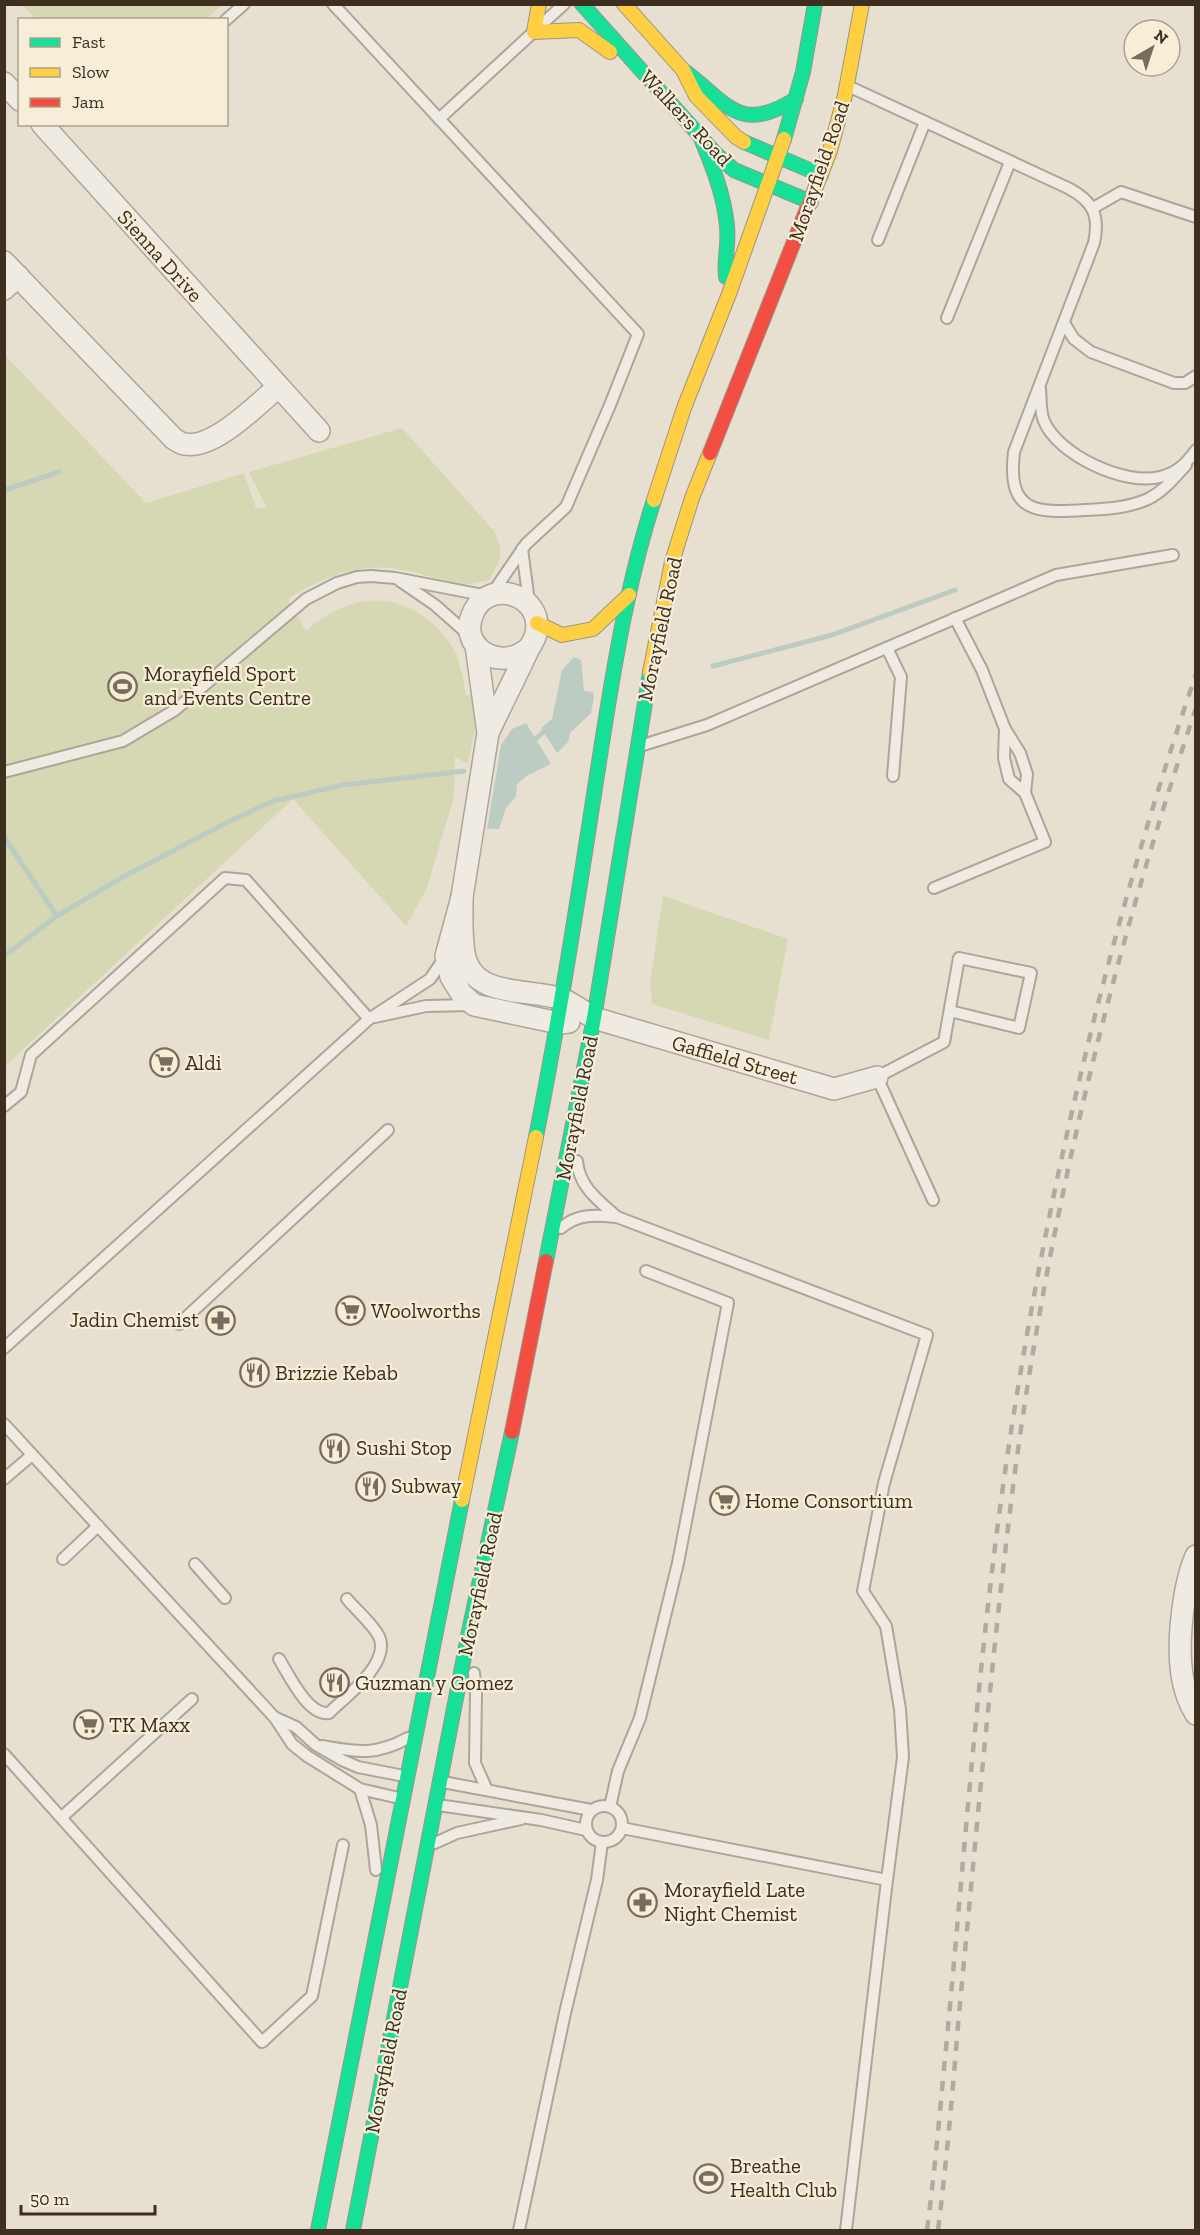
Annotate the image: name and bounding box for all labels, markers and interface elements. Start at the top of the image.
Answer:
legend [18,18,228,126]
north arrow [1122,18,1182,78]
text: N [1150,26,1172,48]
text: Fast [72,31,105,53]
text: Slow [72,61,109,83]
street label: Walkers Road [635,64,738,171]
text: Jam [72,91,104,113]
street label: Morayfield Road [783,97,854,244]
street label: Sienna Drive [112,204,208,307]
street label: Morayfield Road [632,554,687,703]
place label: Morayfield Sport and Events Centre [144,661,311,710]
sports icon: Morayfield Sport and Events Centre [107,670,139,702]
street label: Gaffield Street [669,1030,801,1089]
street label: Morayfield Road [550,1033,603,1182]
supermarket icon: Aldi [148,1047,180,1079]
place label: Aldi [185,1050,222,1075]
supermarket icon: Woolworths [334,1295,366,1327]
place label: Woolworths [371,1298,481,1323]
pharmacy icon: Jadin Chemist [204,1304,236,1336]
place label: Jadin Chemist [69,1307,199,1332]
restaurant icon: Brizzie Kebab [238,1357,270,1389]
place label: Brizzie Kebab [275,1360,398,1385]
restaurant icon: Sushi Stop [319,1432,351,1464]
place label: Sushi Stop [356,1435,452,1460]
restaurant icon: Subway [354,1470,386,1502]
place label: Subway [391,1473,462,1498]
supermarket icon: Home Consortium [708,1485,740,1517]
place label: Home Consortium [745,1488,913,1513]
street label: Morayfield Road [452,1509,507,1658]
restaurant icon: Guzman y Gomez [318,1667,350,1699]
place label: Guzman y Gomez [355,1670,514,1695]
supermarket icon: TK Maxx [72,1709,104,1741]
place label: TK Maxx [109,1712,190,1737]
place label: Morayfield Late Night Chemist [664,1877,805,1926]
pharmacy icon: Morayfield Late Night Chemist [627,1886,659,1918]
street label: Morayfield Road [359,1986,412,2135]
place label: Breathe Health Club [730,2153,837,2202]
sports icon: Breathe Health Club [693,2162,725,2194]
scale bar [21,2178,154,2216]
text: 50 m [30,2188,70,2210]

